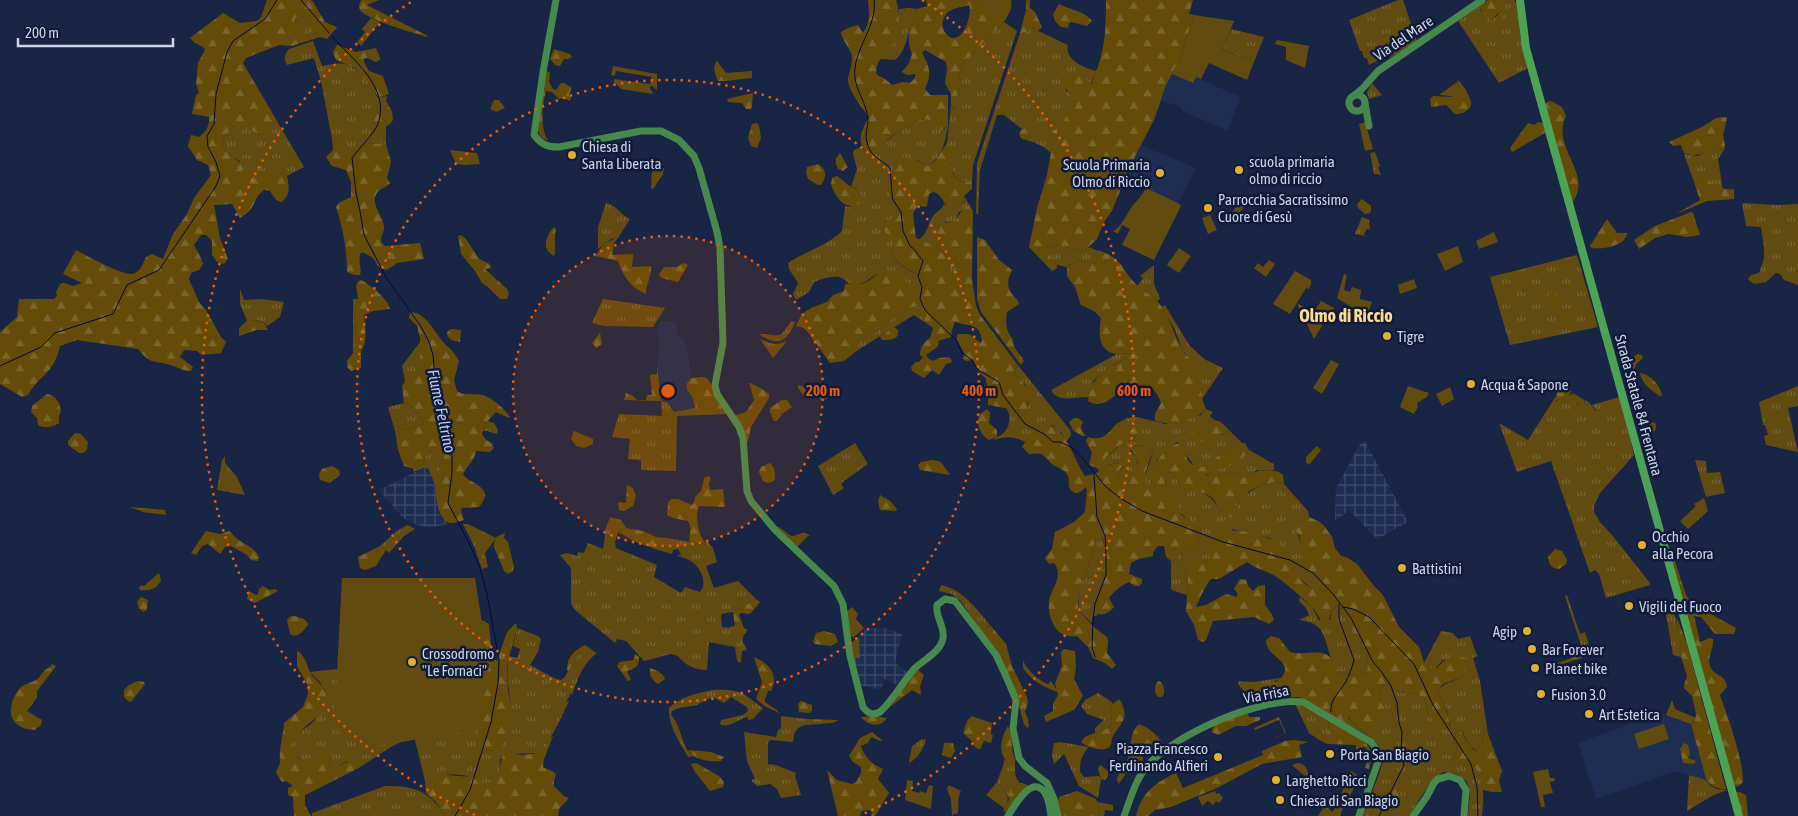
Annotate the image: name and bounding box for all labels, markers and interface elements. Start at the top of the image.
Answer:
street label: Via del Mare [1370,12,1436,64]
scale bar [18,15,172,47]
text: 200 m [25,24,59,41]
place label: Chiesa di Santa Liberata [582,138,661,172]
marker: Chiesa di Santa Liberata [566,149,578,161]
place label: scuola primaria olmo di riccio [1249,153,1335,187]
place label: Scuola Primaria Olmo di Riccio [1063,156,1150,190]
marker: scuola primaria olmo di riccio [1233,164,1245,176]
marker: Scuola Primaria Olmo di Riccio [1154,167,1166,179]
place label: Parrocchia Sacratissimo Cuore di Gesù [1218,191,1348,225]
marker: Parrocchia Sacratissimo Cuore di Gesù [1202,202,1214,214]
district label: Olmo di Riccio [1299,305,1393,326]
place label: Tigre [1397,328,1425,345]
marker: Tigre [1381,330,1393,342]
street label: Strada Statale 84 Frentana [1612,333,1666,477]
water label: Fiume Feltrino [424,368,460,454]
place label: Acqua & Sapone [1481,376,1569,393]
marker: Acqua & Sapone [1465,378,1477,390]
centre of rings [659,382,677,400]
text: 200 m [806,382,840,399]
text: 400 m [961,382,996,399]
text: 600 m [1117,382,1151,399]
place label: Occhio alla Pecora [1652,528,1714,562]
marker: Occhio alla Pecora [1636,539,1648,551]
place label: Battistini [1412,560,1462,577]
marker: Battistini [1396,562,1408,574]
place label: Vigili del Fuoco [1639,598,1722,615]
marker: Vigili del Fuoco [1623,600,1635,612]
place label: Agip [1493,623,1517,640]
marker: Agip [1521,625,1533,637]
place label: Bar Forever [1542,641,1604,658]
marker: Bar Forever [1526,643,1538,655]
place label: Crossodromo "Le Fornaci" [422,645,494,679]
marker: Crossodromo "Le Fornaci" [406,656,418,668]
place label: Planet bike [1545,660,1608,677]
marker: Planet bike [1529,662,1541,674]
street label: Via Frisa [1242,681,1290,707]
place label: Fusion 3.0 [1551,686,1606,703]
marker: Fusion 3.0 [1535,688,1547,700]
place label: Art Estetica [1599,706,1660,723]
marker: Art Estetica [1583,708,1595,720]
place label: Piazza Francesco Ferdinando Alfieri [1109,740,1208,774]
place label: Porta San Biagio [1340,746,1429,763]
marker: Porta San Biagio [1324,748,1336,760]
marker: Piazza Francesco Ferdinando Alfieri [1212,751,1224,763]
place label: Larghetto Ricci [1286,772,1366,789]
marker: Larghetto Ricci [1270,774,1282,786]
place label: Chiesa di San Biagio [1290,792,1398,809]
marker: Chiesa di San Biagio [1274,794,1286,806]

